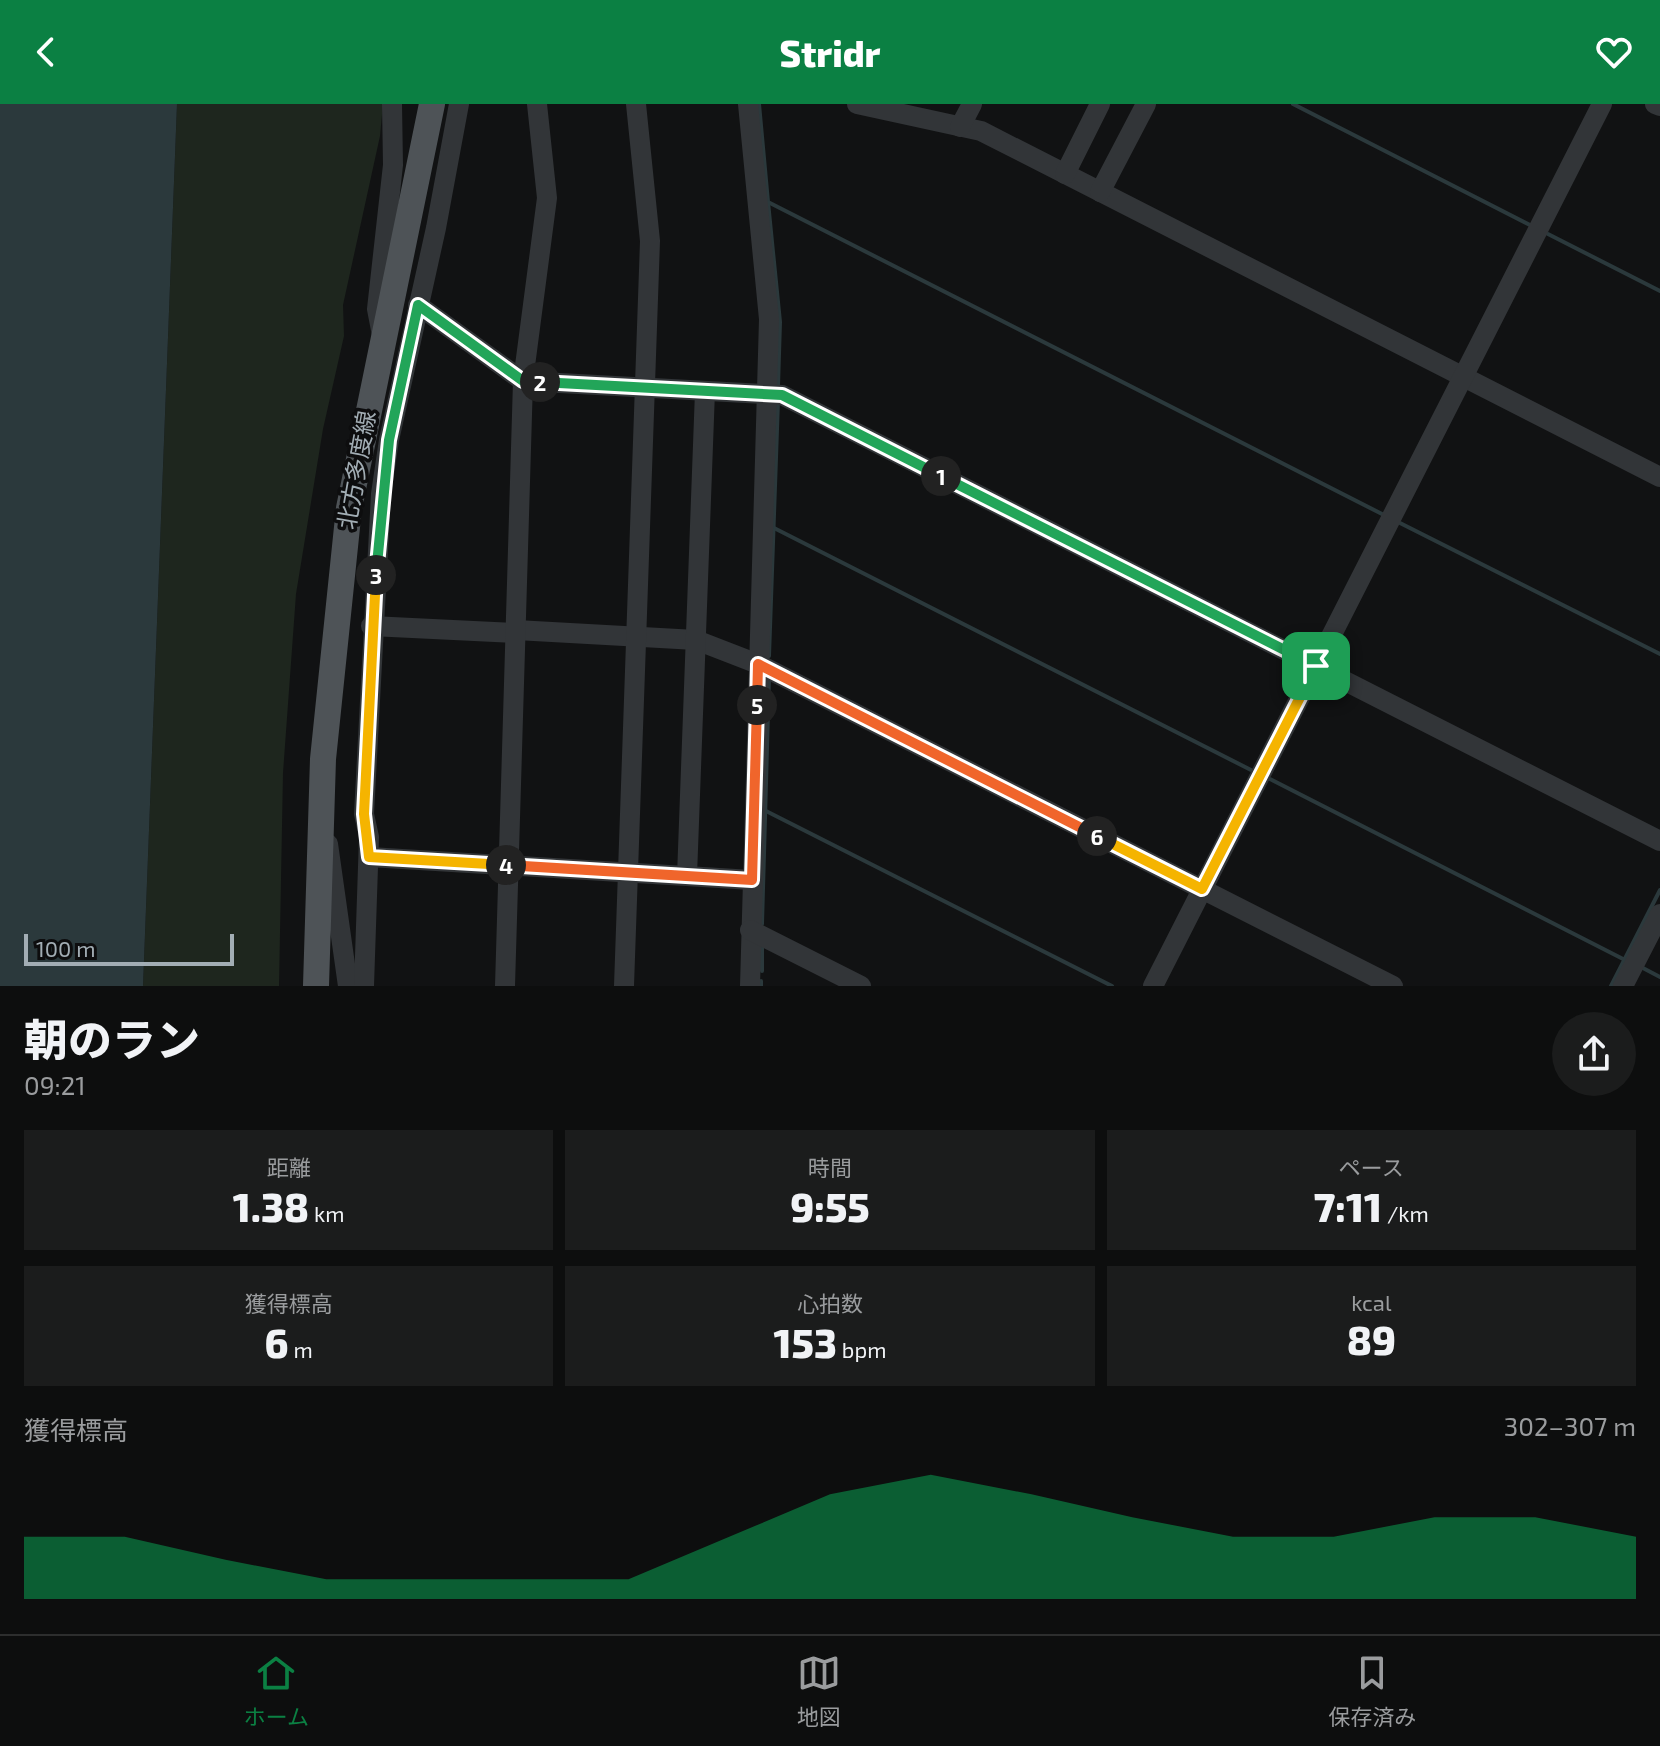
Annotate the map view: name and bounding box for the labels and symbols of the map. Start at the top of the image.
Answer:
pin: 2 [520,362,560,402]
street label: 北方多度線 [331,408,380,531]
pin: 1 [921,456,961,496]
pin: 3 [356,555,396,595]
pin [1282,632,1350,700]
pin: 5 [737,685,777,725]
pin: 6 [1077,816,1117,856]
pin: 4 [486,845,526,885]
scale bar [24,930,234,966]

